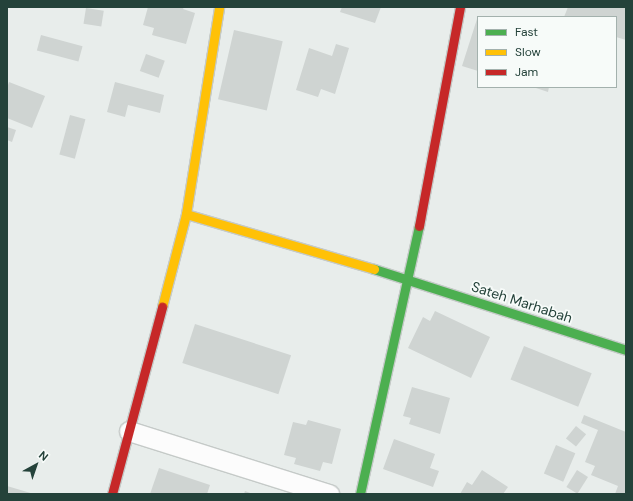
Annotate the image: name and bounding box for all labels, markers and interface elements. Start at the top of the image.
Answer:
legend [477,16,617,88]
text: Fast [515,24,538,40]
text: Slow [515,44,541,60]
text: Jam [515,64,538,80]
street label: Sateh Marhabah [469,278,575,326]
north arrow [16,445,56,485]
text: N [36,448,51,464]

